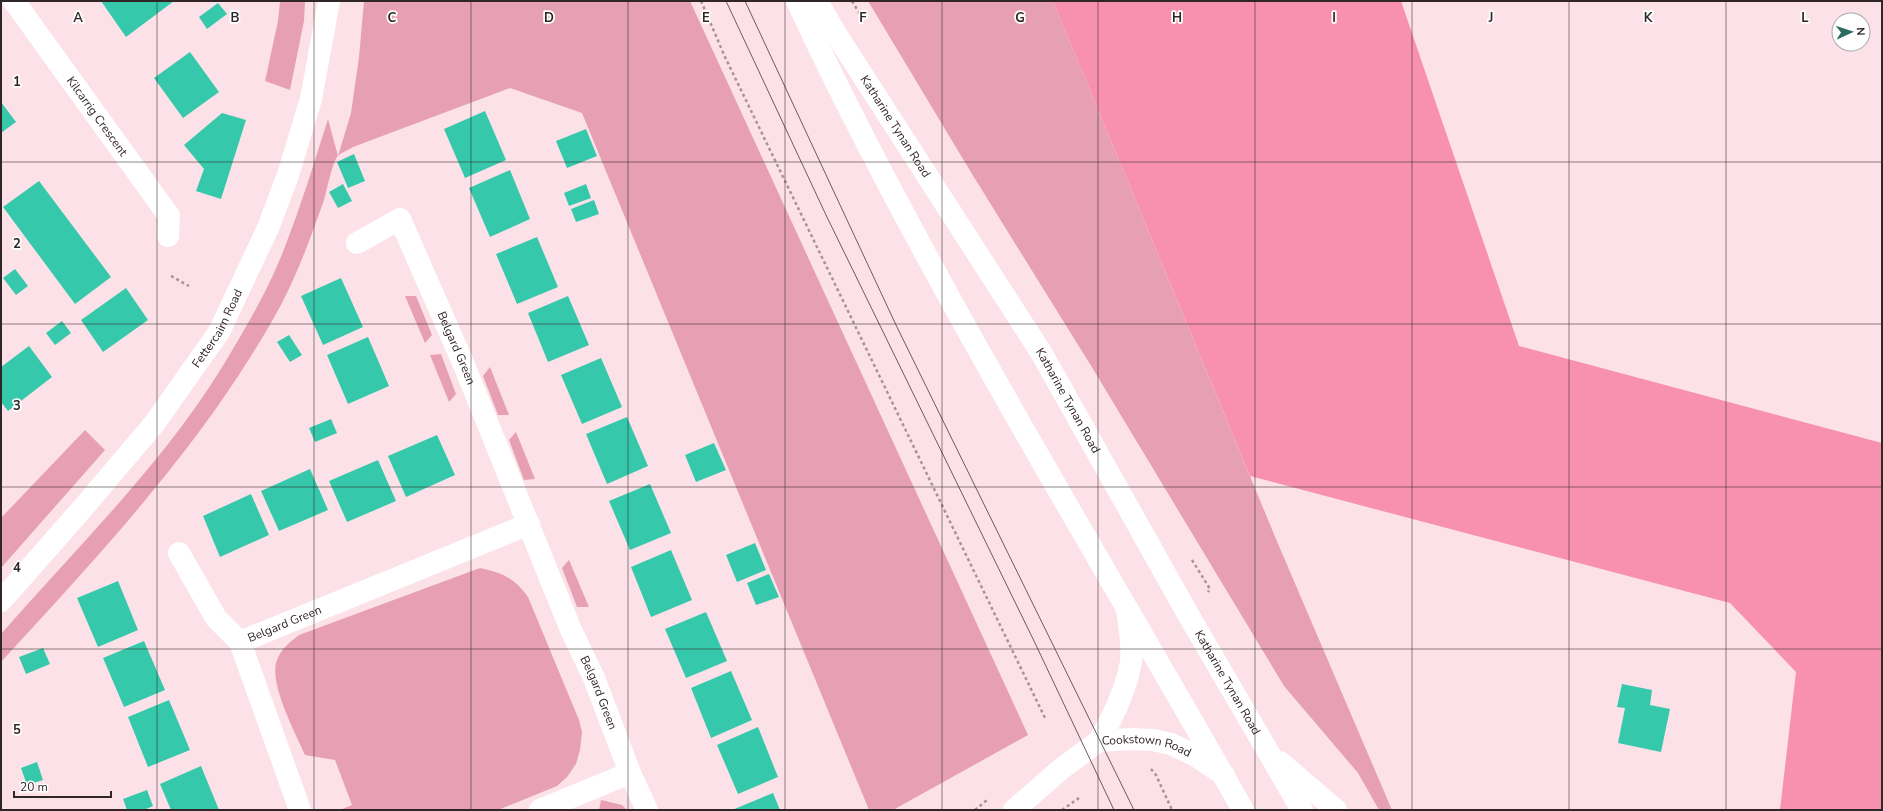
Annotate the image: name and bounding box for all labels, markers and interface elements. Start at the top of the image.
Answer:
text: A [73,9,83,27]
text: B [231,9,240,27]
text: C [388,9,397,27]
text: D [544,9,554,27]
text: E [702,9,710,27]
text: F [859,9,867,27]
text: G [1015,9,1025,27]
text: H [1172,9,1182,27]
text: I [1332,9,1336,27]
text: J [1488,9,1493,27]
text: K [1644,9,1653,27]
text: L [1801,9,1809,27]
north arrow [1831,12,1871,52]
text: N [1853,27,1868,36]
street label: Katharine Tynan Road [857,72,934,181]
text: 1 [13,73,21,91]
street label: Kilcarrig Crescent [63,73,132,160]
text: 2 [13,235,21,253]
street label: Fettercairn Road [188,286,246,371]
street label: Belgard Green [433,309,479,387]
street label: Katharine Tynan Road [1032,345,1104,456]
text: 3 [13,397,21,415]
text: 4 [13,559,21,577]
street label: Belgard Green [245,602,324,646]
street label: Katharine Tynan Road [1191,627,1264,738]
street label: Belgard Green [576,653,621,732]
text: 5 [13,721,21,739]
street label: Cookstown Road [1101,731,1194,761]
scale bar [14,773,111,799]
text: 20 m [20,779,48,795]

